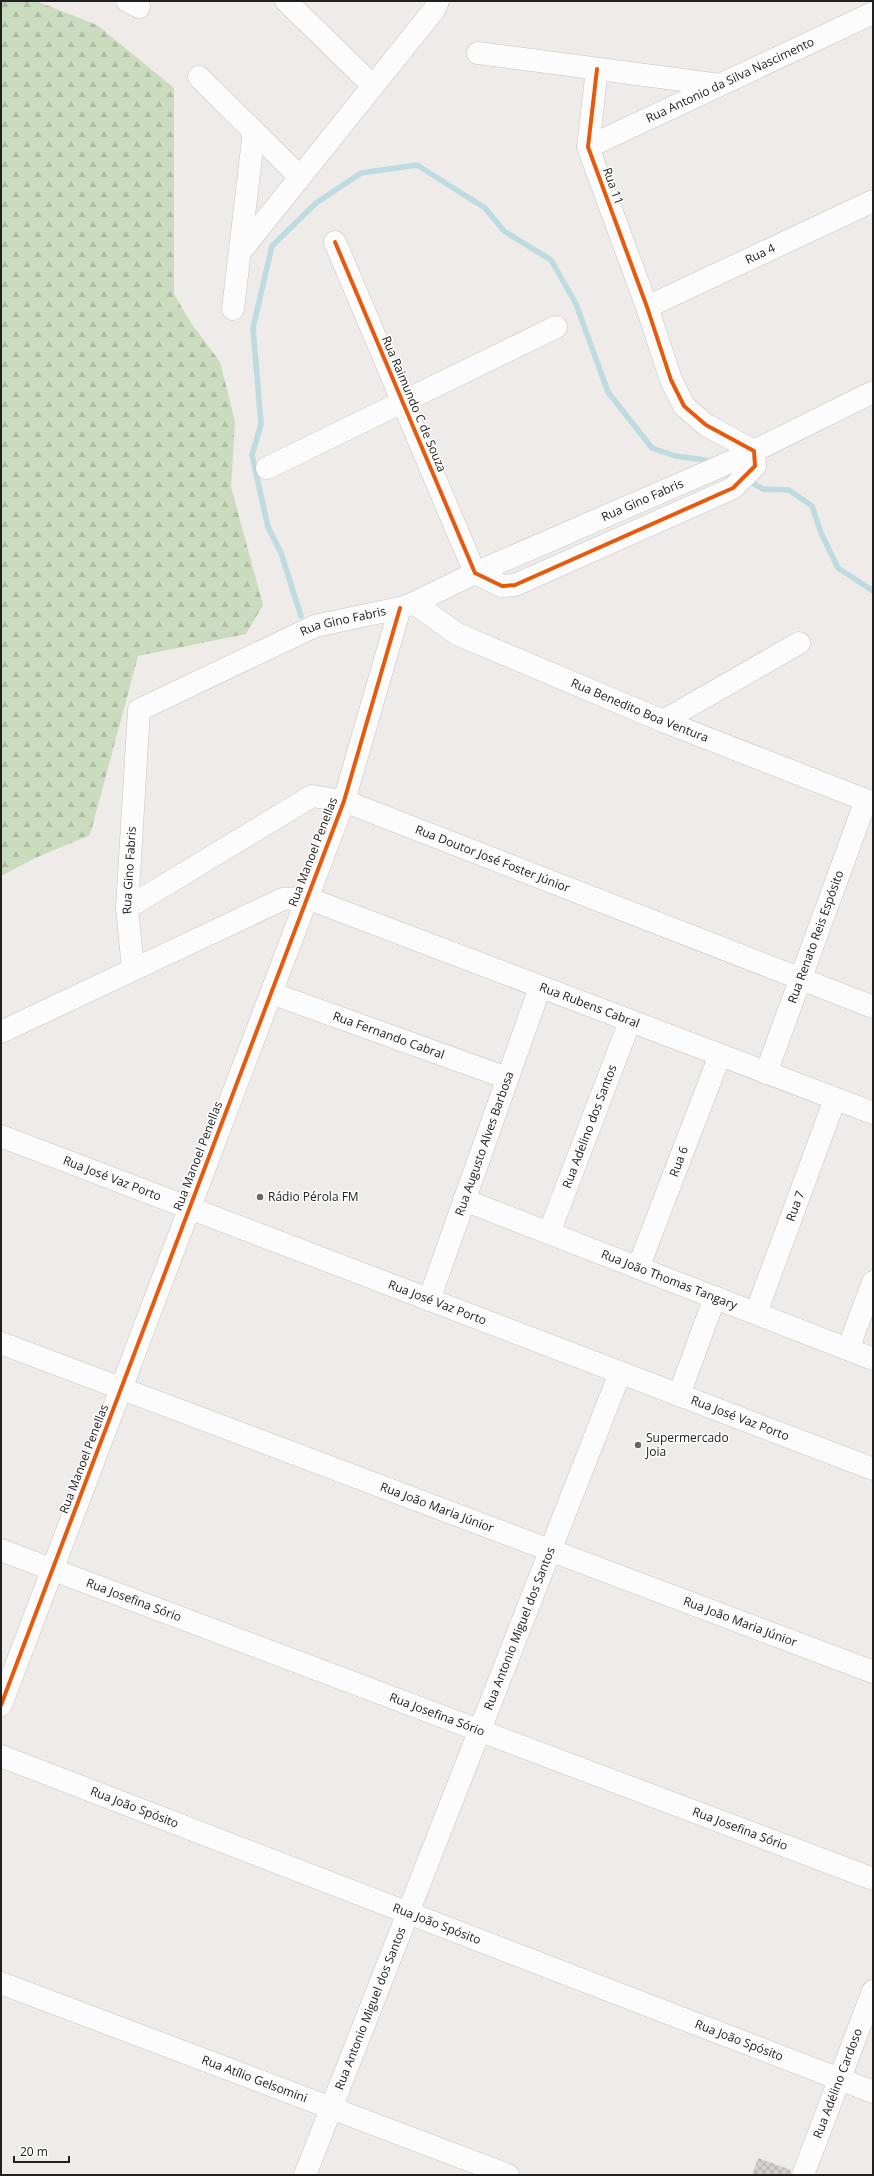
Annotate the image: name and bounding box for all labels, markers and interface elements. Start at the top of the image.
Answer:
street label: Rua Antonio da Silva Nascimento [643,33,817,127]
street label: Rua 11 [599,165,628,207]
street label: Rua 4 [742,239,778,268]
street label: Rua Raimundo C de Souza [378,333,451,475]
street label: Rua Gino Fabris [599,474,686,525]
street label: Rua Gino Fabris [297,602,388,640]
street label: Rua Benedito Boa Ventura [568,674,711,746]
street label: Rua Manoel Penellas [284,794,341,909]
street label: Rua Doutor José Foster Júnior [413,821,573,896]
street label: Rua Gino Fabris [118,826,140,915]
street label: Rua Renato Reis Espósito [783,868,848,1006]
street label: Rua Rubens Cabral [537,978,642,1032]
street label: Rua Fernando Cabral [331,1007,447,1063]
street label: Rua Adelino dos Santos [558,1062,621,1191]
street label: Rua Augusto Alves Barbosa [451,1069,517,1218]
street label: Rua Manoel Penellas [169,1098,226,1213]
street label: Rua 6 [665,1144,692,1179]
street label: Rua José Vaz Porto [61,1151,164,1204]
place label: Rádio Pérola FM [268,1188,359,1205]
street label: Rua 7 [782,1188,808,1224]
marker: Rádio Pérola FM [255,1192,265,1202]
street label: Rua João Thomas Tangary [599,1245,741,1314]
street label: Rua José Vaz Porto [386,1276,489,1329]
street label: Rua José Vaz Porto [689,1391,792,1444]
street label: Rua Manoel Penellas [55,1401,112,1516]
place label: Supermercado Joia [645,1429,729,1460]
marker: Supermercado Joia [633,1440,643,1450]
street label: Rua João Maria Júnior [378,1478,497,1536]
street label: Rua Antonio Miguel dos Santos [479,1544,559,1712]
street label: Rua Josefina Sório [84,1574,184,1625]
street label: Rua João Maria Júnior [681,1592,800,1651]
street label: Rua Josefina Sório [387,1688,487,1740]
street label: Rua João Spósito [88,1782,181,1832]
street label: Rua Josefina Sório [690,1803,790,1854]
street label: Rua João Spósito [390,1899,484,1948]
street label: Rua Antonio Miguel dos Santos [330,1924,410,2092]
street label: Rua João Spósito [693,2015,786,2065]
street label: Rua Adélino Cardoso [809,2026,866,2141]
street label: Rua Atílio Gelsomini [199,2051,310,2106]
scale bar [14,2138,69,2164]
text: 20 m [20,2143,48,2160]

